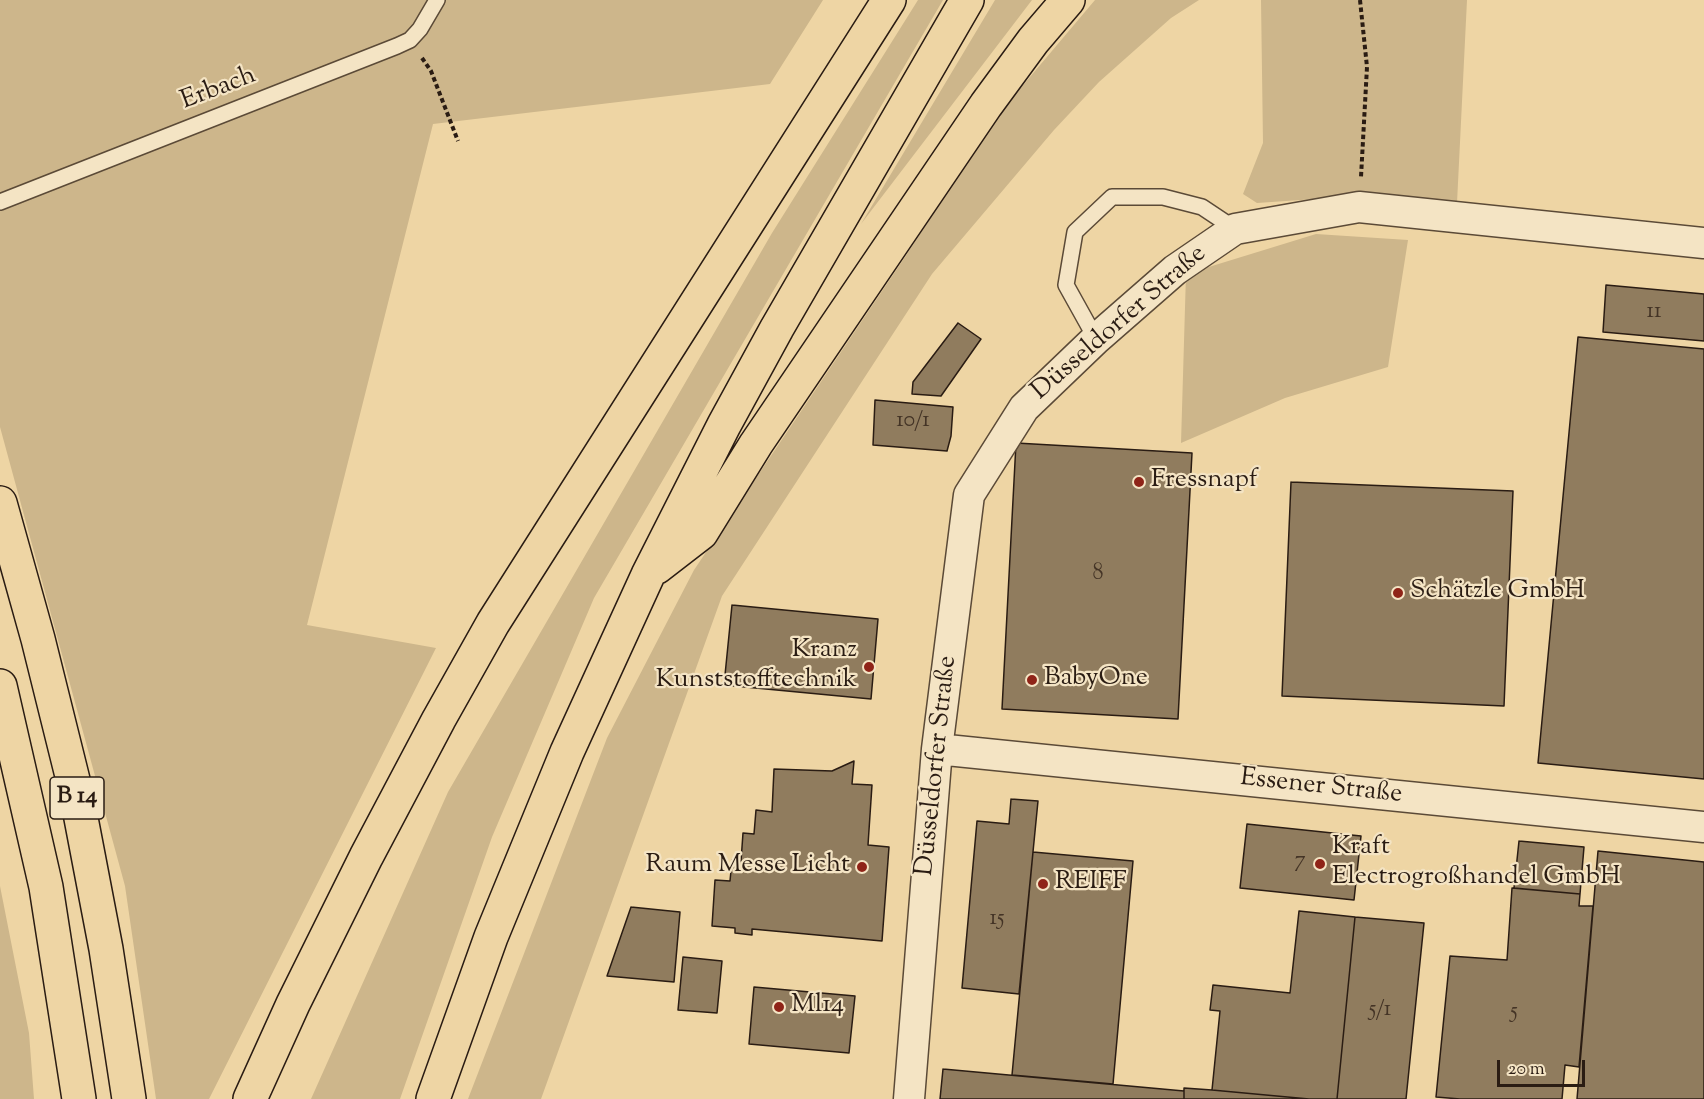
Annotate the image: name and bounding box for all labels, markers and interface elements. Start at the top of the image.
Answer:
street label: Erbach [177,61,261,119]
street label: Düsseldorfer Straße [1026,240,1214,408]
house number: 11 [1647,300,1661,326]
house number: 10/1 [896,409,930,435]
place label: Fressnapf [1151,466,1258,498]
marker: Fressnapf [1132,475,1146,489]
house number: 8 [1093,562,1103,588]
place label: Schätzle GmbH [1410,577,1585,609]
marker: Schätzle GmbH [1391,586,1405,600]
place label: Kranz Kunststofftechnik [656,636,857,698]
street label: Düsseldorfer Straße [911,654,965,878]
marker: Kranz Kunststofftechnik [862,660,876,674]
place label: BabyOne [1044,664,1148,696]
marker: BabyOne [1025,673,1039,687]
street label: Essener Straße [1238,764,1404,812]
road number: B 14 [50,777,104,819]
place label: Kraft Electrogroßhandel GmbH [1332,833,1621,894]
house number: 7 [1294,849,1306,875]
place label: Raum Messe Licht [646,851,850,883]
marker: Kraft Electrogroßhandel GmbH [1313,857,1327,871]
marker: Raum Messe Licht [855,860,869,874]
place label: REIFF [1055,868,1127,900]
marker: REIFF [1036,877,1050,891]
house number: 15 [989,907,1005,933]
place label: Ml14 [791,991,844,1023]
house number: 5/1 [1369,998,1391,1024]
marker: Ml14 [772,1000,786,1014]
house number: 5 [1510,1000,1518,1026]
scale bar [1500,1048,1588,1086]
text: 20 m [1508,1057,1545,1083]

